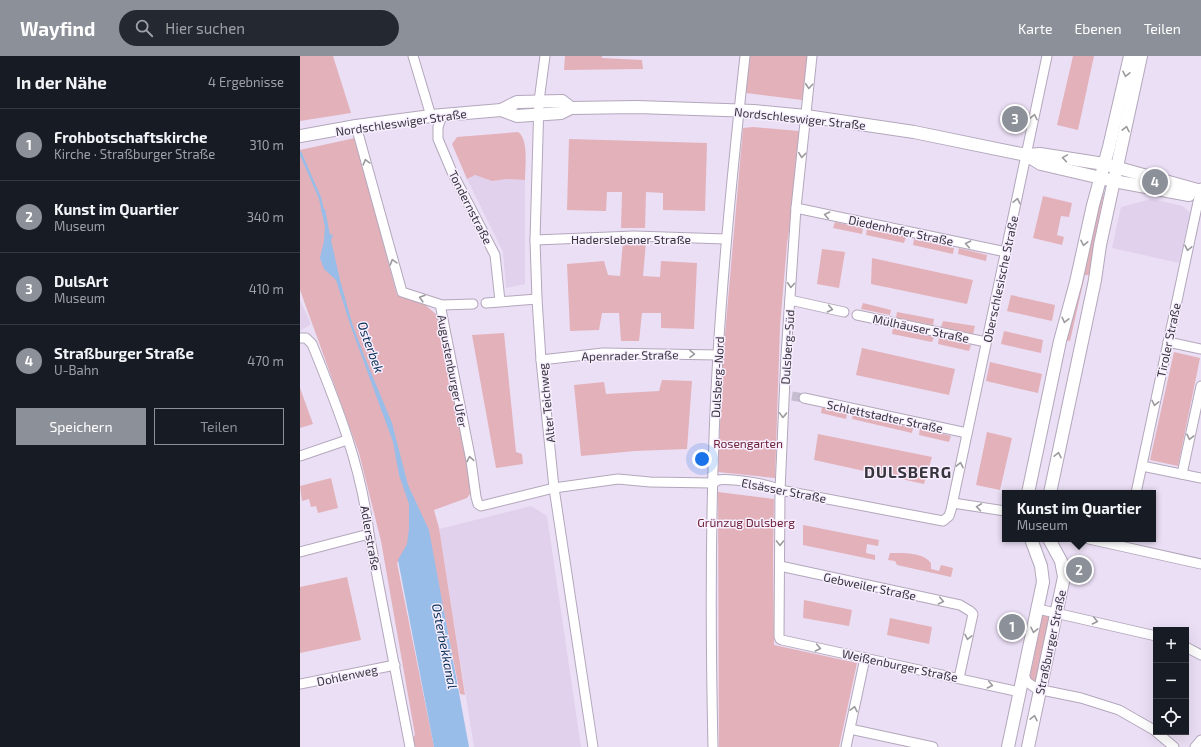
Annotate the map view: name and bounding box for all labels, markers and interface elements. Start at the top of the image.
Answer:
search box [119,10,399,46]
text: Wayfind [20,17,95,40]
icon: search [133,17,155,39]
text: Hier suchen [165,19,245,37]
text: Karte [1018,20,1053,37]
text: Ebenen [1075,20,1122,37]
text: Teilen [1144,20,1181,37]
one-way arrow [1122,71,1130,77]
text: In der Nähe [16,72,107,92]
text: 4 Ergebnisse [208,74,284,90]
one-way arrow [805,83,814,89]
street label: Nordschleswiger Straße [733,104,867,132]
pin: 3 [1002,104,1028,134]
street label: Nordschleswiger Straße [335,106,467,138]
one-way arrow [1030,114,1038,120]
one-way arrow [1121,126,1129,132]
text: Frohbotschaftskirche [54,128,207,146]
text: 1 [26,137,32,153]
text: 310 m [249,137,284,153]
text: Kirche · Straßburger Straße [54,146,215,162]
one-way arrow [797,152,806,158]
one-way arrow [1062,154,1069,163]
one-way arrow [362,159,370,165]
pin: 4 [1142,167,1168,197]
street label: Tondernstraße [446,168,496,246]
one-way arrow [1012,197,1020,204]
text: Kunst im Quartier [54,200,179,218]
text: 2 [25,209,33,225]
text: 340 m [247,209,284,225]
one-way arrow [823,211,830,219]
street label: Diedenhofer Straße [847,212,955,248]
street label: Oberschlesische Straße [980,214,1020,344]
text: Museum [54,218,105,234]
street label: Haderslebener Straße [571,232,691,246]
one-way arrow [1080,240,1088,247]
one-way arrow [964,241,971,249]
one-way arrow [1184,245,1192,251]
one-way arrow [389,259,398,266]
text: DulsArt [54,272,108,290]
text: 3 [25,281,33,297]
text: 410 m [249,281,284,297]
one-way arrow [786,282,795,288]
text: Museum [54,290,105,306]
one-way arrow [419,294,426,303]
street label: Tiroler Straße [1153,301,1183,379]
one-way arrow [827,305,834,313]
street label: Dulsberg-Süd [777,309,797,385]
street label: Mülhäuser Straße [871,311,971,345]
street label: Augustenburger Ufer [435,314,471,429]
one-way arrow [1061,316,1070,323]
water label: Osterbek [354,319,388,375]
street label: Dulsberg-Nord [708,336,726,418]
text: Straßburger Straße [54,344,194,362]
street label: Apenrader Straße [581,347,679,363]
one-way arrow [689,350,695,358]
text: 4 [25,353,33,369]
text: 470 m [247,353,284,369]
text: U-Bahn [54,362,99,378]
street label: Alter Teichweg [535,362,557,443]
street label: Schlettstadter Straße [826,397,944,435]
one-way arrow [1152,400,1160,406]
button: Speichern [16,408,146,445]
button: Teilen [154,408,284,445]
one-way arrow [779,412,787,418]
one-way arrow [1186,434,1194,441]
park label: Rosengarten [713,436,783,450]
your location [692,449,712,469]
one-way arrow [1053,452,1061,458]
one-way arrow [466,456,475,462]
district label: DULSBERG [864,462,952,481]
one-way arrow [956,462,964,468]
street label: Elsässer Straße [740,475,828,505]
popup [1002,490,1156,542]
text: Kunst im Quartier [1017,499,1141,517]
one-way arrow [976,503,982,512]
street label: Adlerstraße [358,504,384,572]
park label: Grünzug Dulsberg [697,515,795,529]
text: Museum [1017,517,1068,533]
one-way arrow [776,540,784,546]
pin: 2 [1066,555,1092,585]
street label: Gebweiler Straße [822,569,918,603]
street label: Straßburger Straße [1032,588,1068,696]
one-way arrow [938,596,944,604]
water label: Osterbekkanal [429,602,461,690]
pin: 1 [999,612,1025,642]
one-way arrow [1091,617,1098,625]
one-way arrow [1030,627,1038,633]
map controls [1153,627,1189,735]
button: + [1153,627,1189,663]
one-way arrow [965,634,973,640]
one-way arrow [815,643,821,651]
street label: Weißenburger Straße [841,646,959,684]
street label: Dohlenweg [315,662,379,688]
button: − [1153,663,1189,699]
one-way arrow [987,680,993,688]
button: locate [1153,699,1189,735]
one-way arrow [850,706,858,712]
one-way arrow [1029,715,1038,721]

